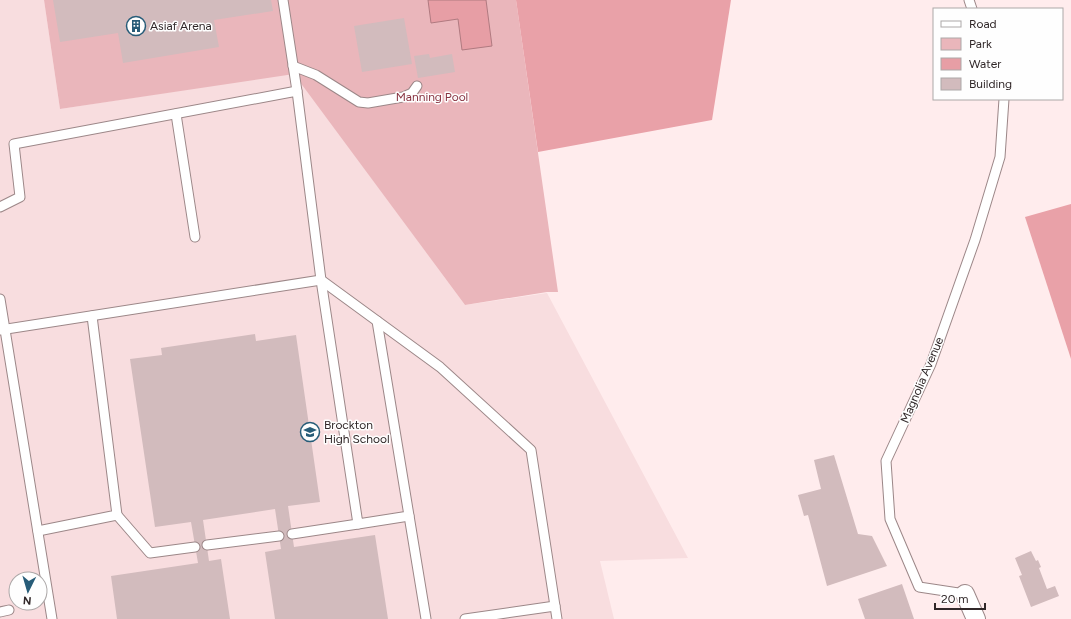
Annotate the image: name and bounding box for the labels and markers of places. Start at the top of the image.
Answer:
building icon: Asiaf Arena [125,15,147,37]
place label: Asiaf Arena [150,19,212,33]
place label: Brockton High School [324,418,390,446]
school or university icon: Brockton High School [299,421,321,443]

